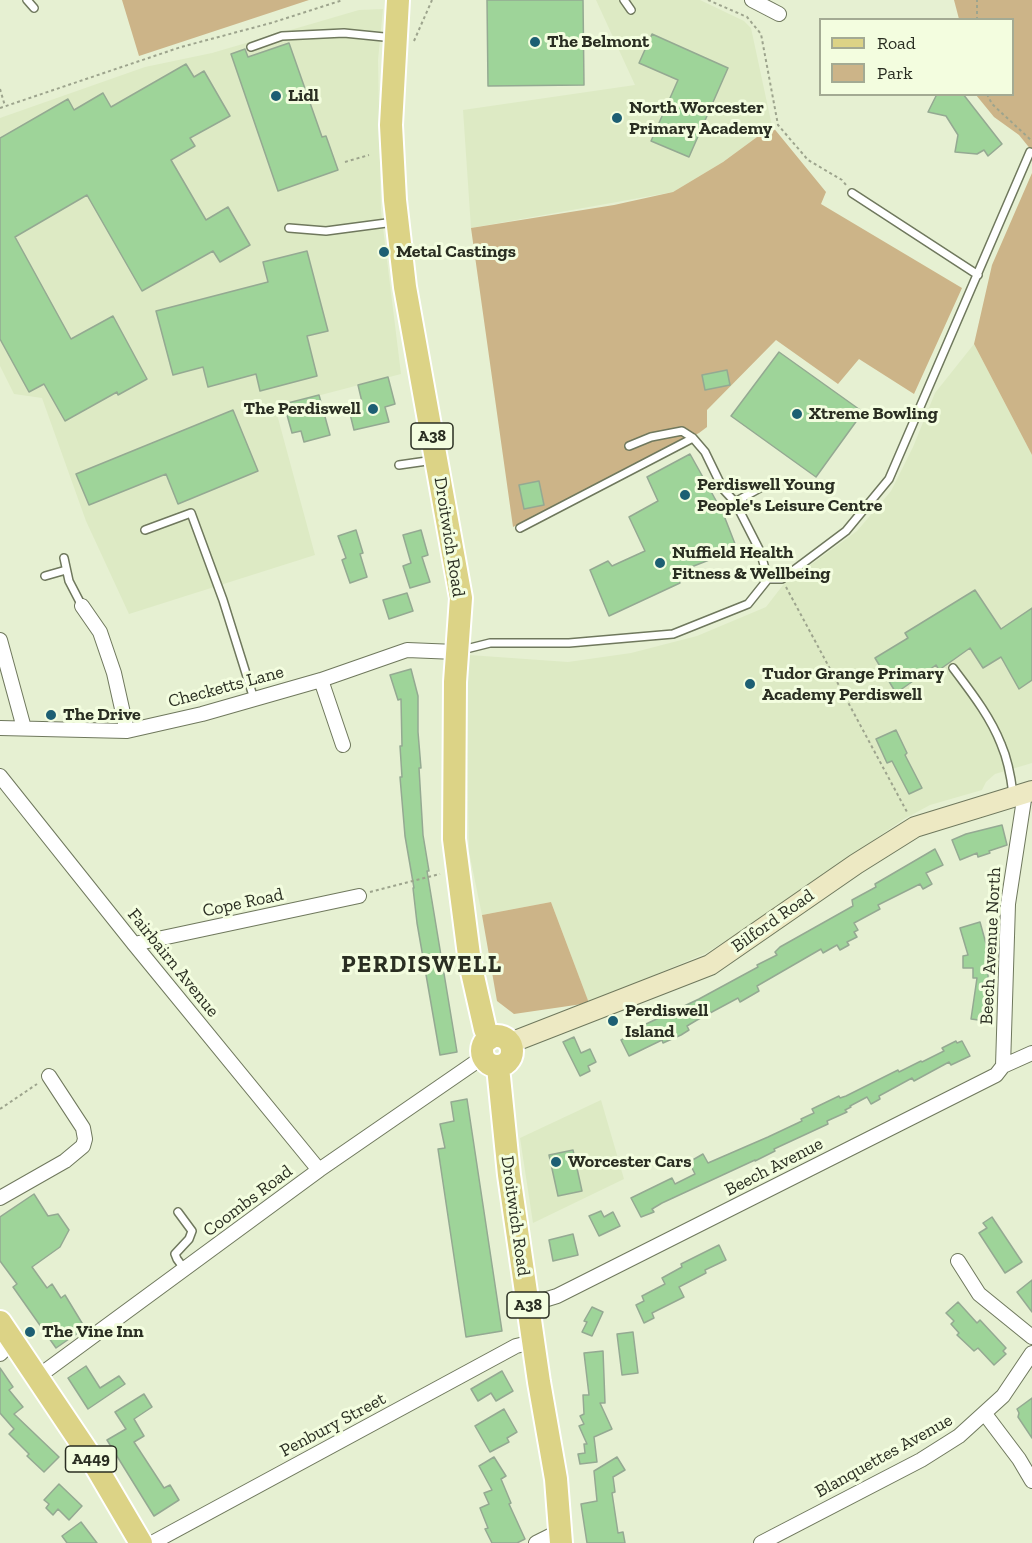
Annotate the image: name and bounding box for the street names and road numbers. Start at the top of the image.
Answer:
road number: A38 [411,423,453,449]
street label: Droitwich Road [429,475,469,599]
street label: Checketts Lane [166,661,286,713]
street label: Beech Avenue North [976,867,1006,1025]
street label: Cope Road [201,884,285,922]
street label: Bilford Road [728,885,818,957]
street label: Fairbairn Avenue [123,904,223,1022]
street label: Beech Avenue [721,1133,827,1201]
street label: Droitwich Road [496,1154,534,1278]
street label: Coombs Road [199,1161,297,1241]
road number: A38 [507,1292,549,1318]
street label: Penbury Street [276,1388,390,1462]
street label: Blanquettes Avenue [812,1409,956,1503]
road number: A449 [66,1446,116,1472]

